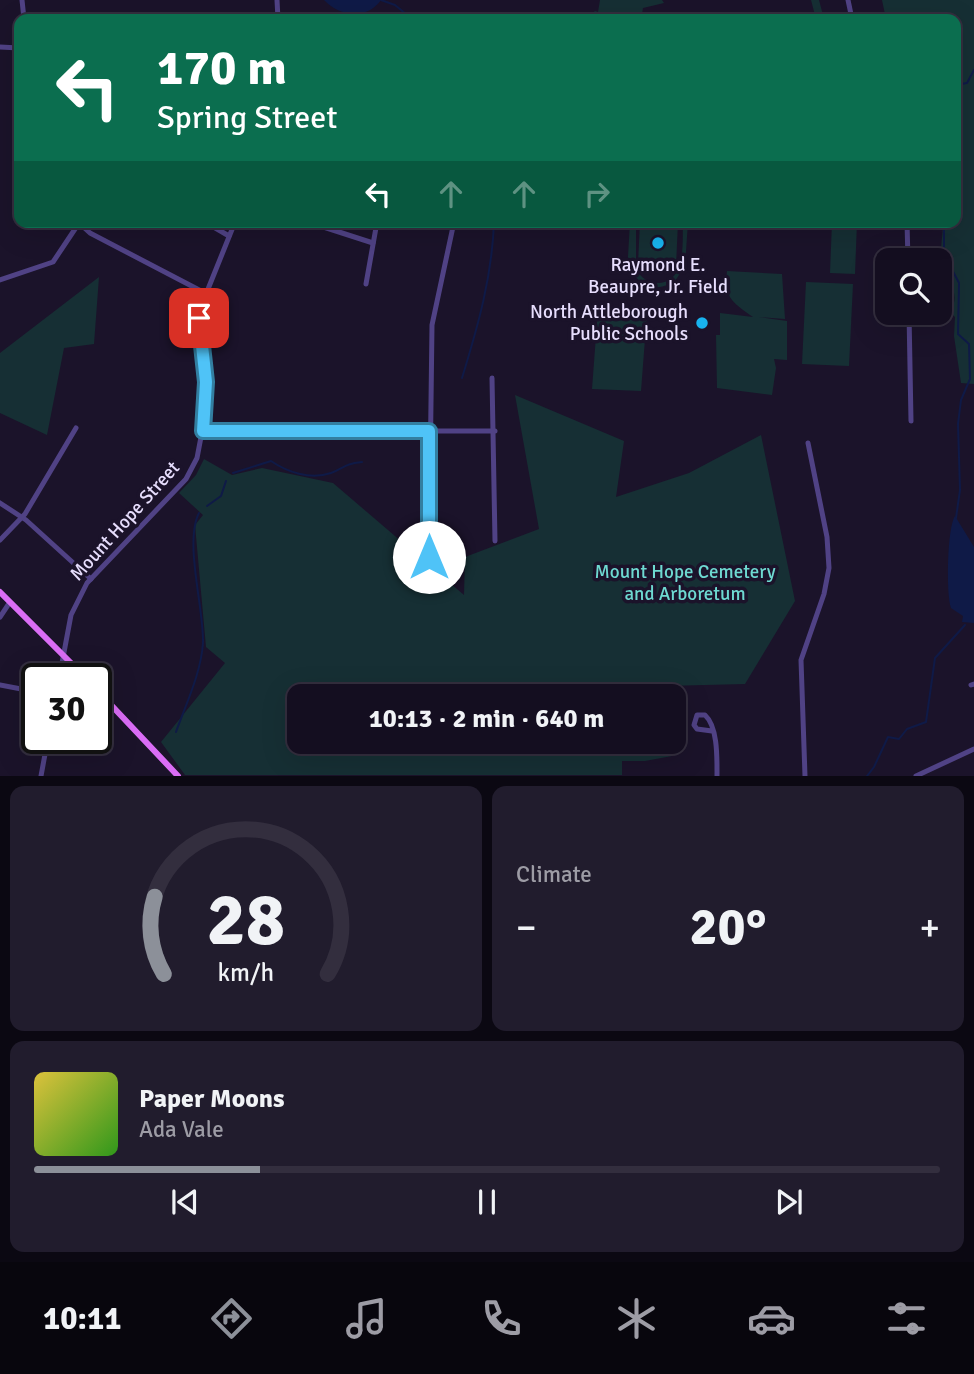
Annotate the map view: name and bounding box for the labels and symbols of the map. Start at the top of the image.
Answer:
marker: Raymond E. Beaupre, Jr. Field [650,235,666,251]
place label: Raymond E. Beaupre, Jr. Field [588,253,728,299]
pin [169,288,229,348]
place label: North Attleborough Public Schools [530,300,688,346]
marker: North Attleborough Public Schools [694,315,710,331]
street label: Mount Hope Street [65,456,185,586]
position arrow [392,520,466,594]
park label: Mount Hope Cemetery and Arboretum [594,560,776,606]
speed limit sign: 30 [21,663,112,754]

